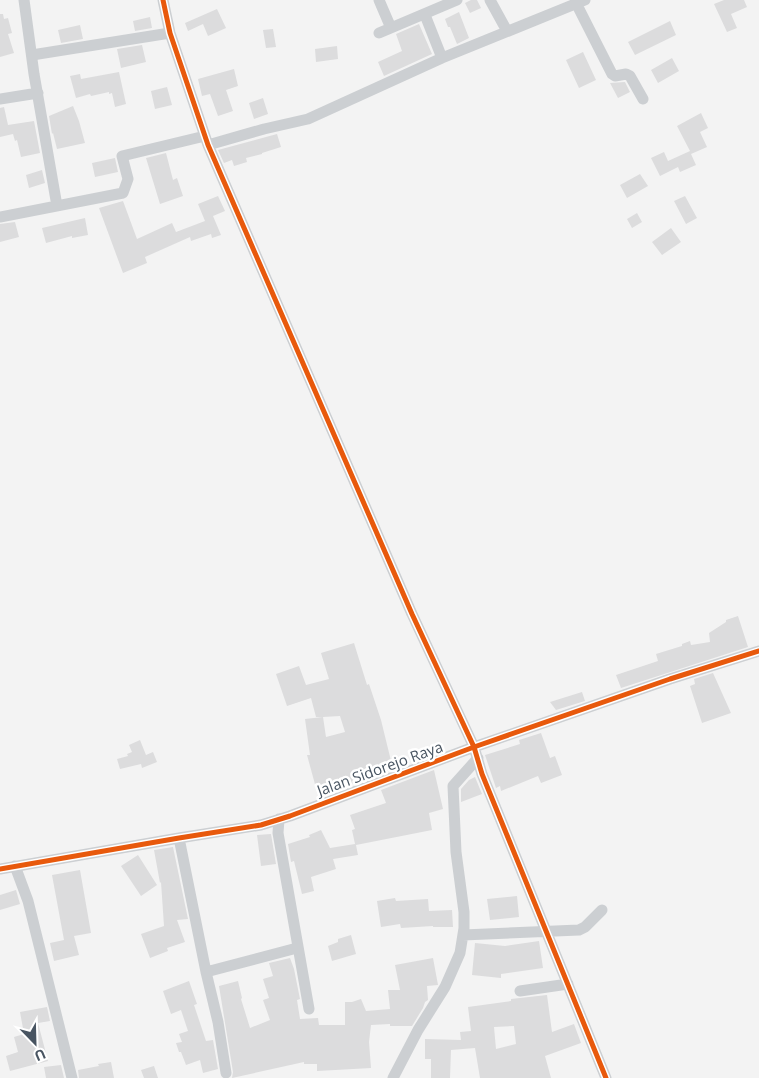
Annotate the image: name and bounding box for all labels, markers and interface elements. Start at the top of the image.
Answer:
street label: Jalan Sidorejo Raya [312,736,445,801]
north arrow [10,1018,60,1068]
text: U [32,1045,49,1066]

